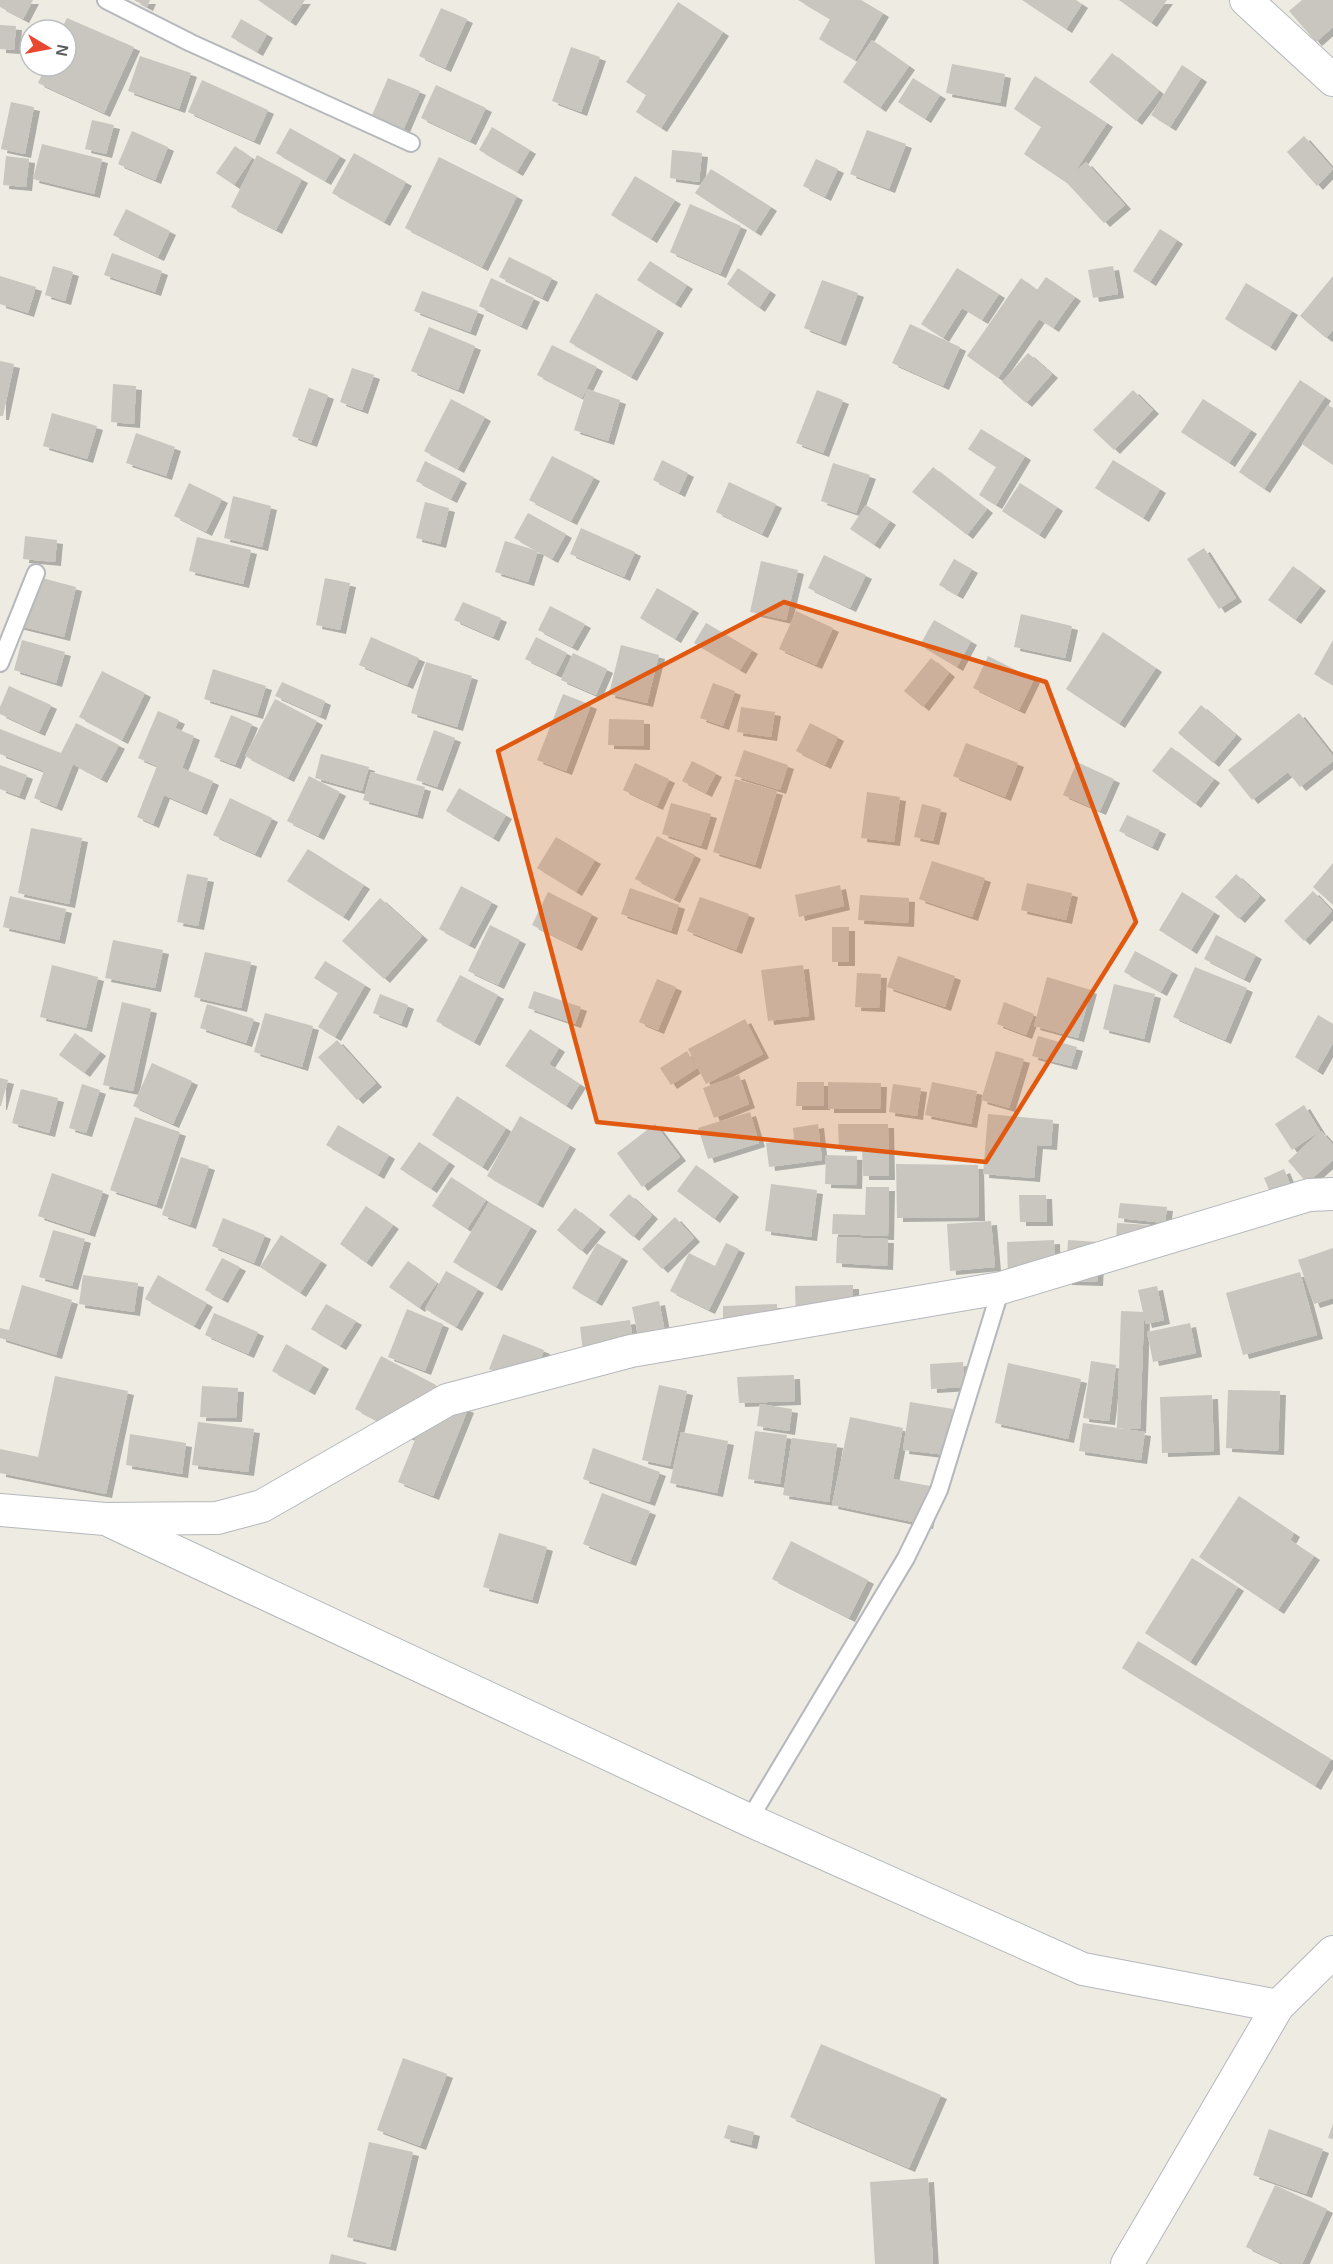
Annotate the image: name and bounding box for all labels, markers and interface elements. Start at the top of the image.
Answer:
north arrow [18,18,78,78]
text: N [53,43,72,58]

